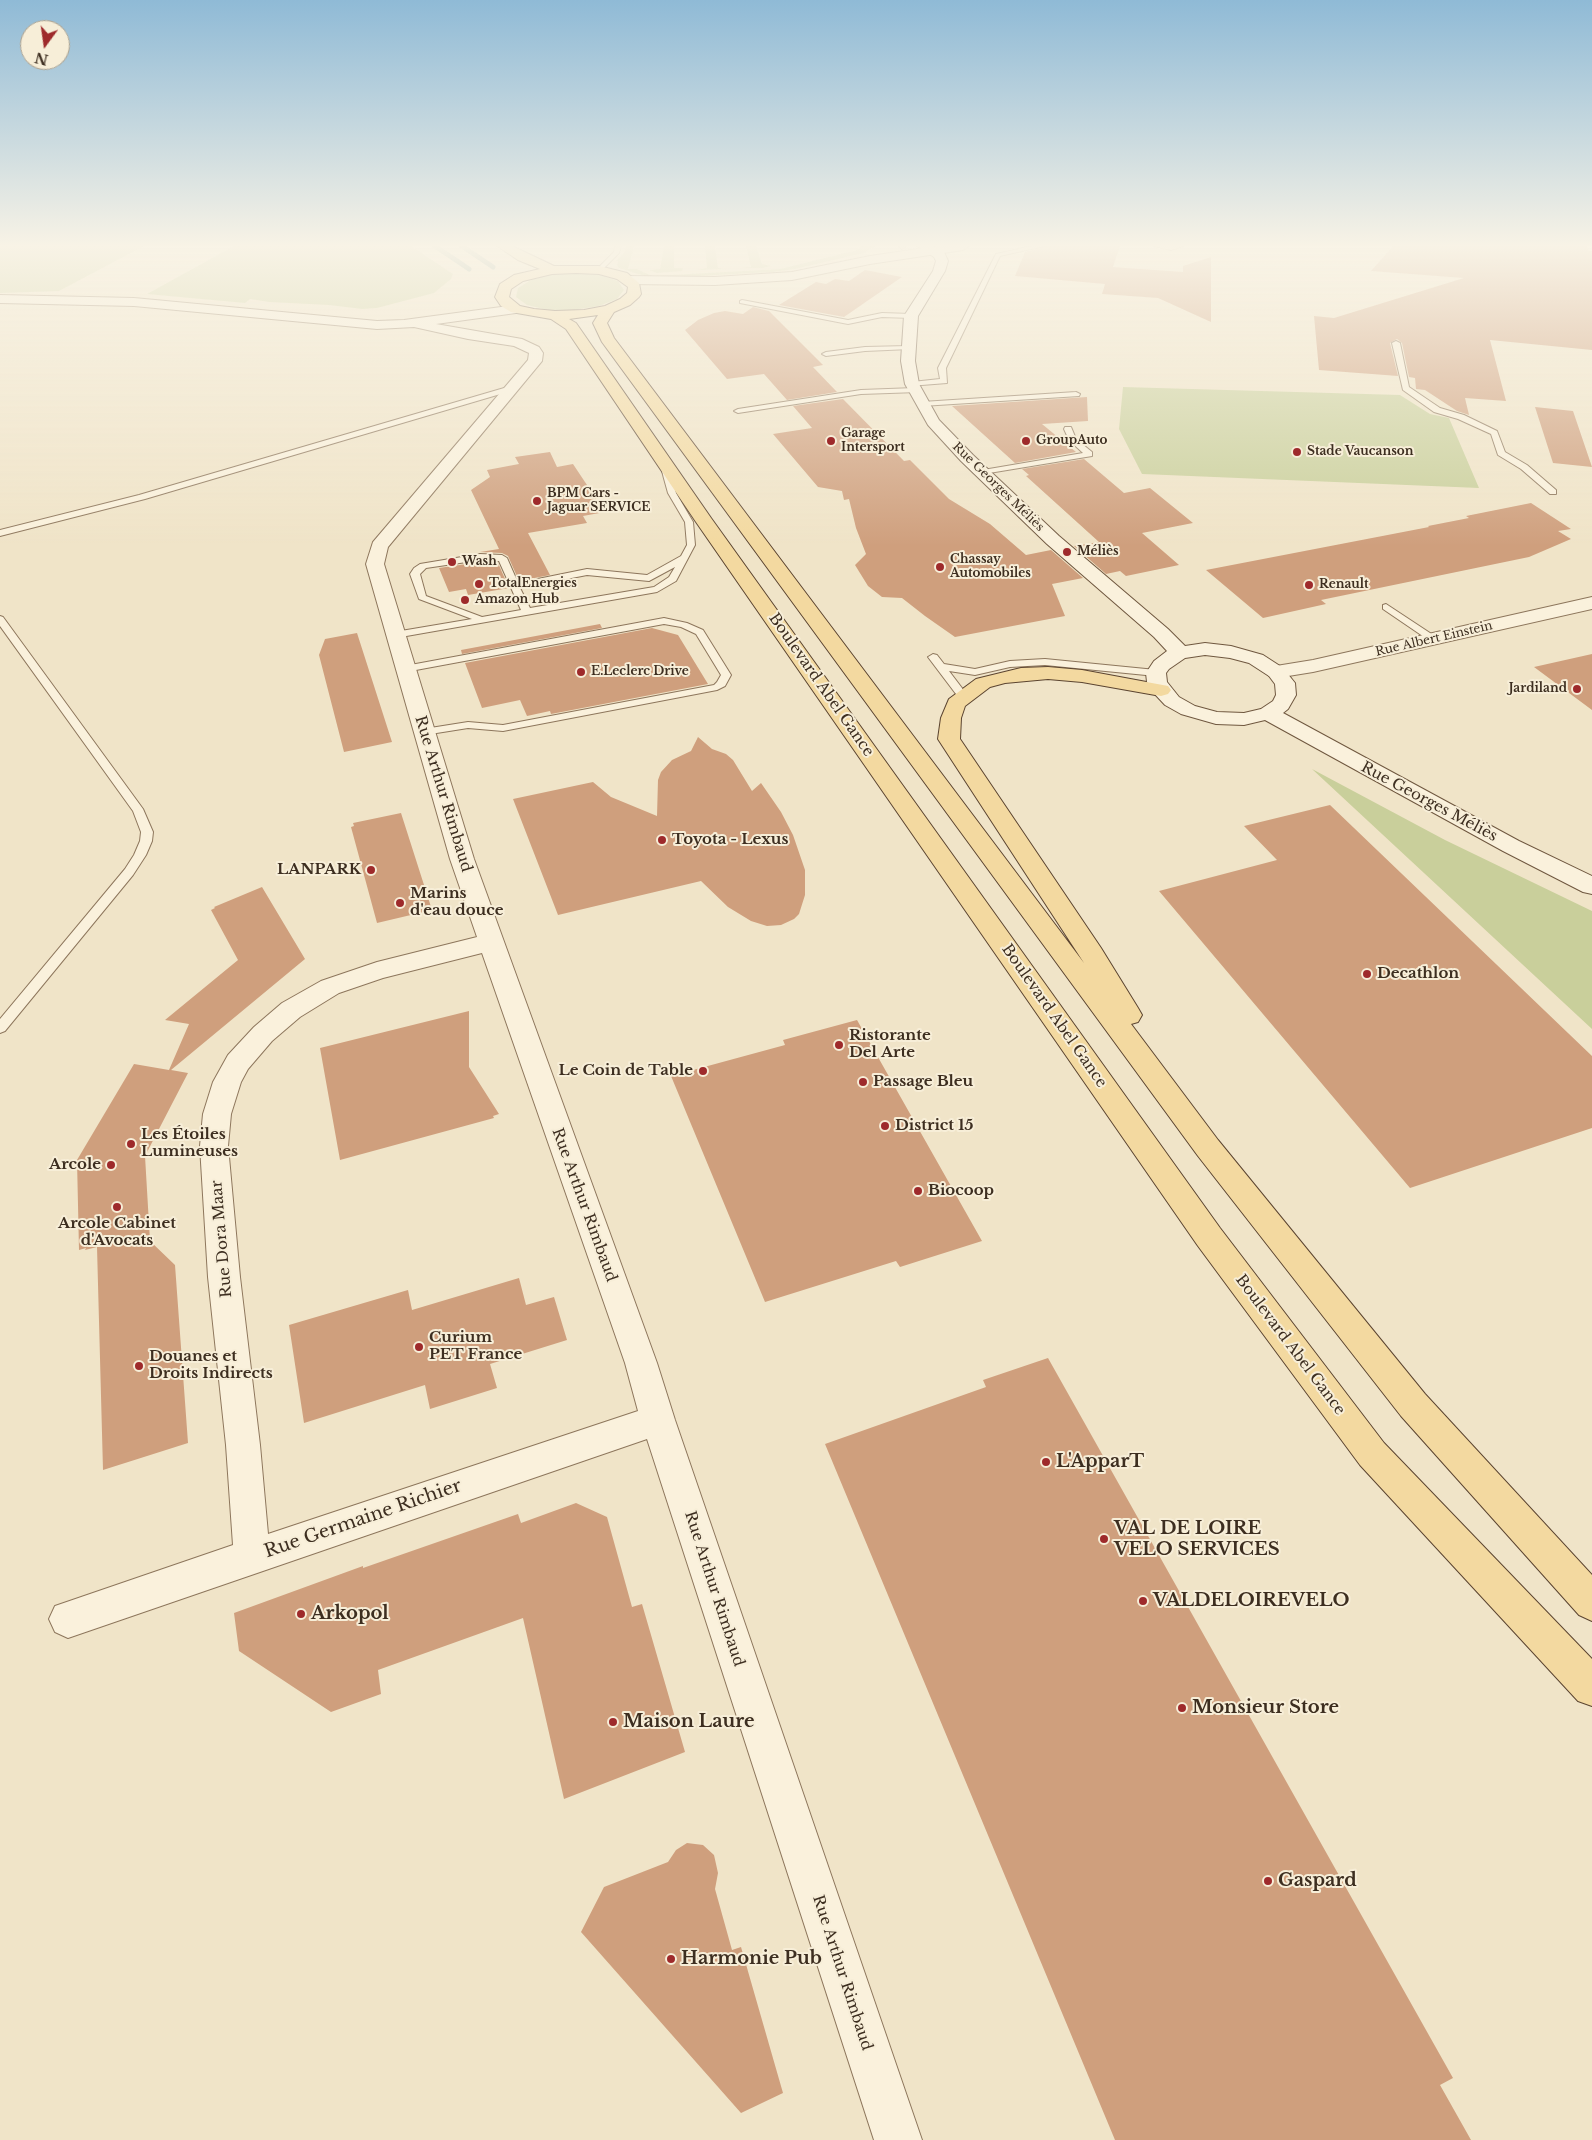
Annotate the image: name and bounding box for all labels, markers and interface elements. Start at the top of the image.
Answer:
north arrow [20,20,70,70]
text: N [33,48,50,69]
place label: Garage Intersport [841,427,905,455]
place label: GroupAuto [1036,434,1107,448]
marker: Garage Intersport [825,435,837,447]
marker: GroupAuto [1020,435,1032,447]
street label: Rue Georges Méliès [949,440,1047,534]
place label: Stade Vaucanson [1307,445,1413,459]
marker: Stade Vaucanson [1291,446,1303,458]
place label: BPM Cars - Jaguar SERVICE [547,487,650,515]
marker: BPM Cars - Jaguar SERVICE [531,495,543,507]
place label: Méliès [1077,545,1119,559]
marker: Méliès [1061,546,1073,558]
place label: Chassay Automobiles [950,553,1031,581]
place label: Wash [462,555,497,569]
marker: Wash [446,556,458,568]
marker: Chassay Automobiles [934,561,946,573]
place label: TotalEnergies [489,577,577,591]
marker: TotalEnergies [473,578,485,590]
place label: Renault [1319,578,1369,592]
marker: Renault [1303,579,1315,591]
place label: Amazon Hub [475,593,559,607]
marker: Amazon Hub [459,594,471,606]
street label: Boulevard Abel Gance [765,610,877,760]
street label: Rue Albert Einstein [1374,619,1494,659]
place label: E.Leclerc Drive [591,665,689,679]
marker: E.Leclerc Drive [575,666,587,678]
place label: Jardiland [1509,682,1567,696]
marker: Jardiland [1571,683,1583,695]
street label: Rue Arthur Rimbaud [411,714,475,874]
street label: Rue Georges Méliès [1358,758,1500,846]
place label: Toyota - Lexus [672,831,788,849]
marker: Toyota - Lexus [656,834,668,846]
place label: LANPARK [277,861,361,879]
marker: LANPARK [365,864,377,876]
place label: Marins d'eau douce [410,885,503,920]
marker: Marins d'eau douce [394,897,406,909]
street label: Boulevard Abel Gance [998,941,1110,1091]
place label: Decathlon [1377,965,1459,983]
marker: Decathlon [1361,968,1373,980]
place label: Ristorante Del Arte [849,1027,931,1062]
marker: Ristorante Del Arte [833,1039,845,1051]
place label: Le Coin de Table [558,1062,693,1080]
marker: Le Coin de Table [697,1065,709,1077]
place label: Passage Bleu [873,1073,973,1091]
marker: Passage Bleu [857,1076,869,1088]
place label: District 15 [895,1117,973,1135]
marker: District 15 [879,1120,891,1132]
place label: Les Étoiles Lumineuses [141,1126,238,1161]
street label: Rue Arthur Rimbaud [548,1126,620,1284]
marker: Les Étoiles Lumineuses [125,1138,137,1150]
place label: Arcole [49,1156,101,1174]
marker: Arcole [105,1159,117,1171]
street label: Rue Dora Maar [208,1180,236,1298]
place label: Biocoop [928,1182,994,1200]
marker: Biocoop [912,1185,924,1197]
marker: Arcole Cabinet d'Avocats [111,1201,123,1213]
place label: Arcole Cabinet d'Avocats [58,1215,176,1250]
street label: Boulevard Abel Gance [1231,1271,1349,1419]
place label: Curium PET France [429,1329,522,1364]
marker: Curium PET France [413,1341,425,1353]
place label: Douanes et Droits Indirects [149,1348,273,1383]
marker: Douanes et Droits Indirects [133,1360,145,1372]
place label: L'ApparT [1056,1451,1144,1473]
marker: L'ApparT [1040,1456,1052,1468]
street label: Rue Germaine Richier [262,1475,464,1563]
street label: Rue Arthur Rimbaud [680,1509,748,1669]
place label: VAL DE LOIRE VELO SERVICES [1114,1518,1280,1560]
marker: VAL DE LOIRE VELO SERVICES [1098,1533,1110,1545]
place label: VALDELOIREVELO [1153,1590,1349,1612]
marker: VALDELOIREVELO [1137,1595,1149,1607]
place label: Arkopol [311,1603,389,1625]
marker: Arkopol [295,1608,307,1620]
place label: Monsieur Store [1192,1697,1339,1719]
marker: Monsieur Store [1176,1702,1188,1714]
place label: Maison Laure [623,1711,755,1733]
marker: Maison Laure [607,1716,619,1728]
place label: Gaspard [1278,1870,1357,1892]
marker: Gaspard [1262,1875,1274,1887]
street label: Rue Arthur Rimbaud [808,1893,876,2053]
place label: Harmonie Pub [681,1948,822,1970]
marker: Harmonie Pub [665,1953,677,1965]

